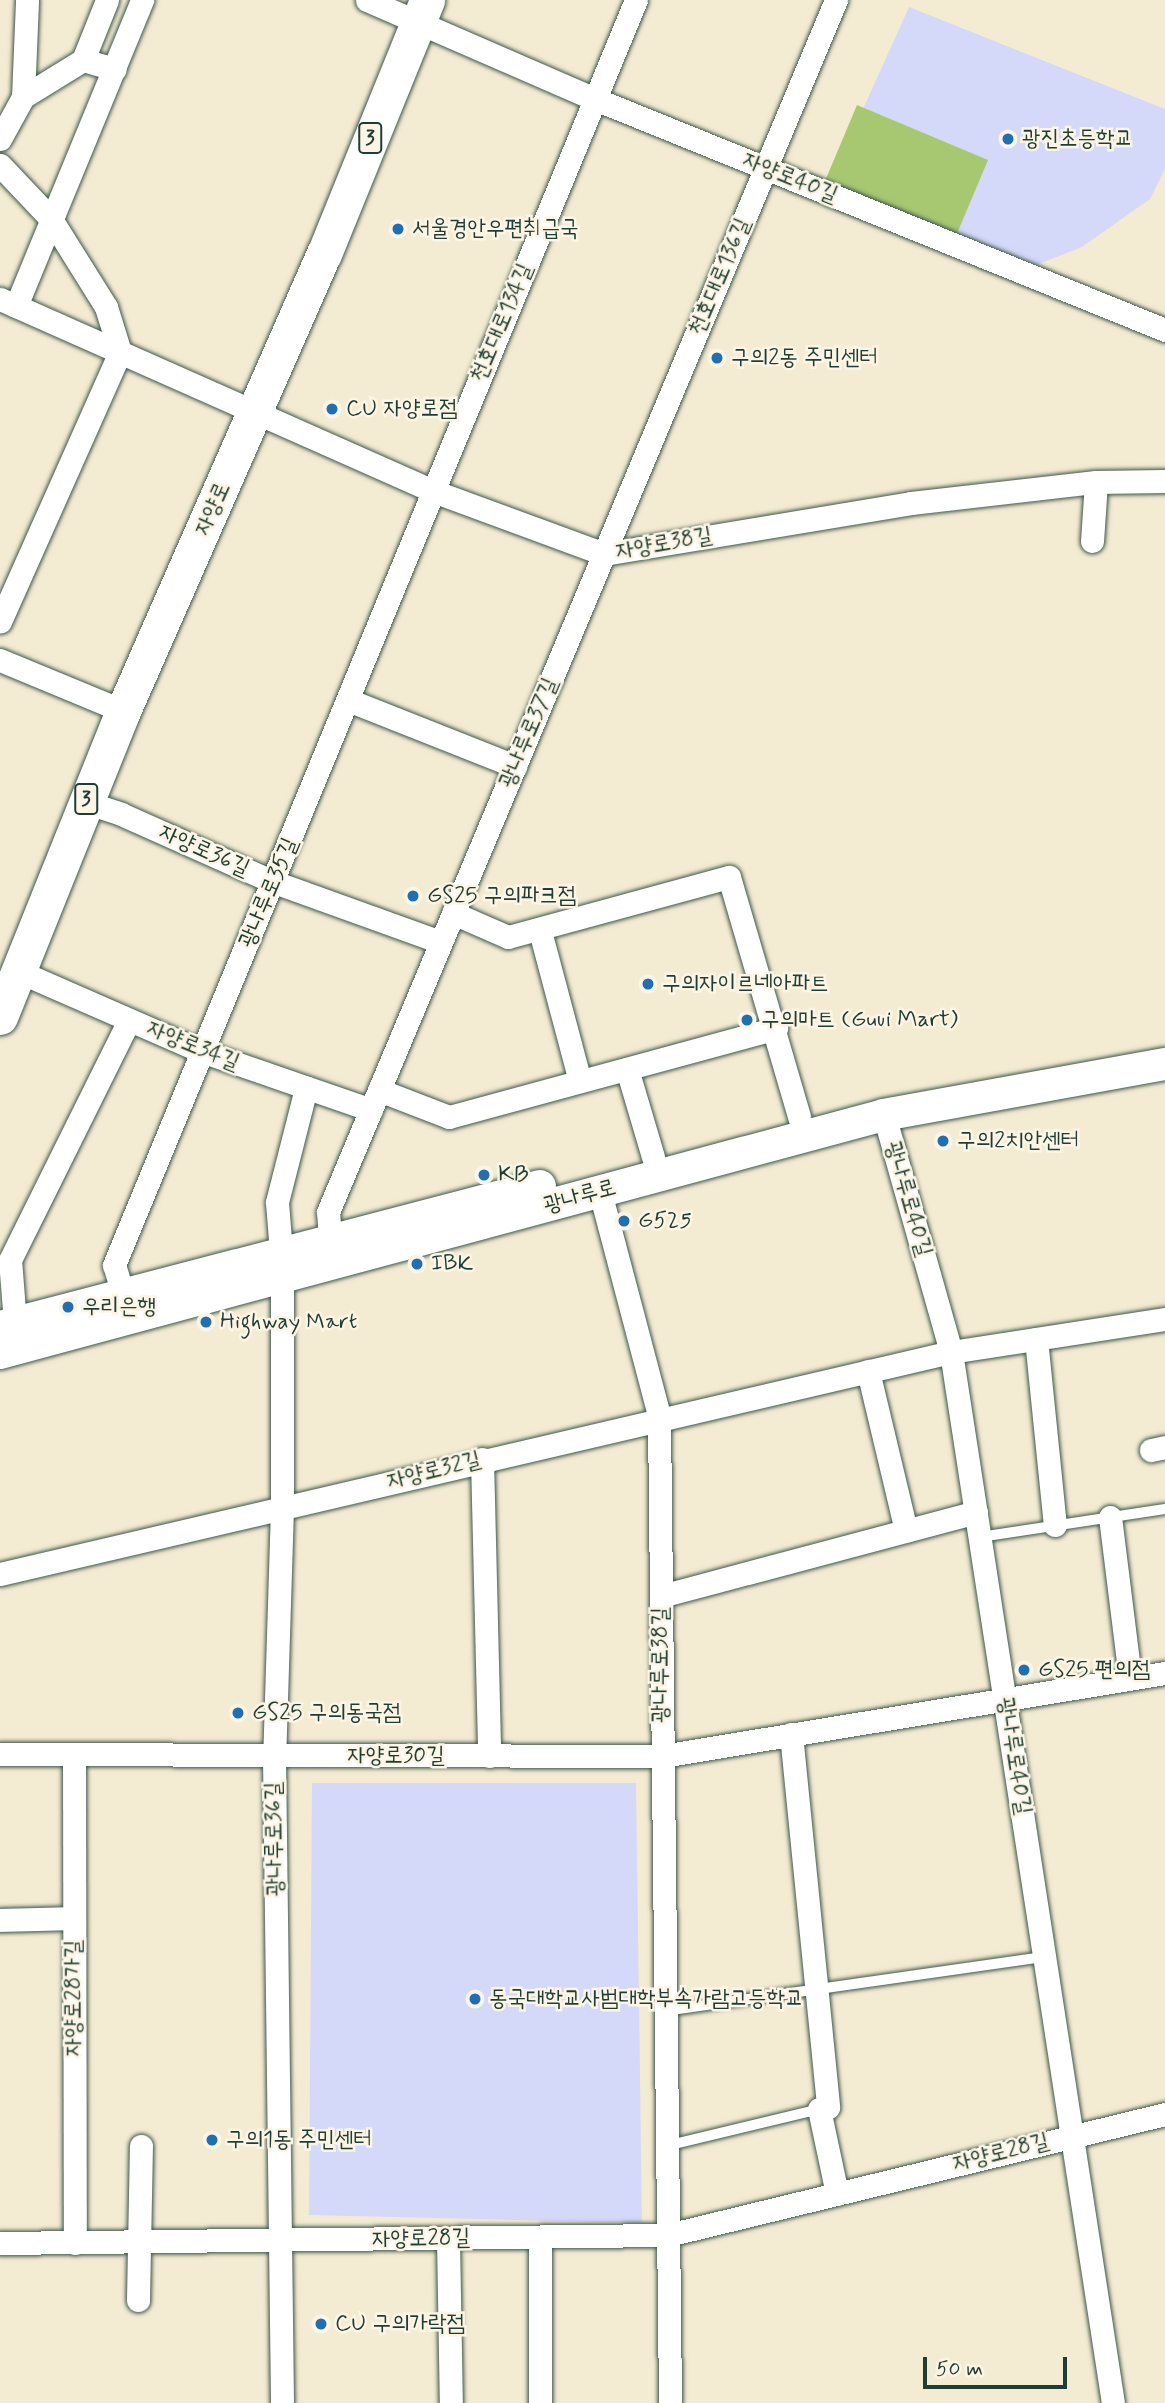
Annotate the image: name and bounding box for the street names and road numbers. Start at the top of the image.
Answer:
road number: 3 [358,120,382,156]
street label: 자양로40길 [738,146,842,210]
street label: 천호대로136길 [683,214,757,340]
street label: 천호대로134길 [465,259,539,387]
street label: 자양로 [189,478,237,540]
street label: 자양로38길 [614,522,714,566]
street label: 광나루로37길 [493,674,565,792]
road number: 3 [74,782,98,816]
street label: 자양로36길 [154,819,254,883]
street label: 광나루로35길 [233,834,305,952]
street label: 자양로34길 [142,1015,244,1077]
street label: 광나루로40길 [878,1138,938,1260]
street label: 광나루로 [541,1174,619,1220]
street label: 자양로32길 [384,1446,484,1496]
street label: 광나루로38길 [647,1607,675,1723]
street label: 광나루로40길 [991,1695,1037,1817]
street label: 자양로30길 [347,1742,445,1770]
street label: 광나루로36길 [260,1781,290,1897]
street label: 자양로28가길 [60,1940,88,2056]
street label: 자양로28길 [950,2128,1052,2178]
street label: 자양로28길 [372,2224,470,2254]

